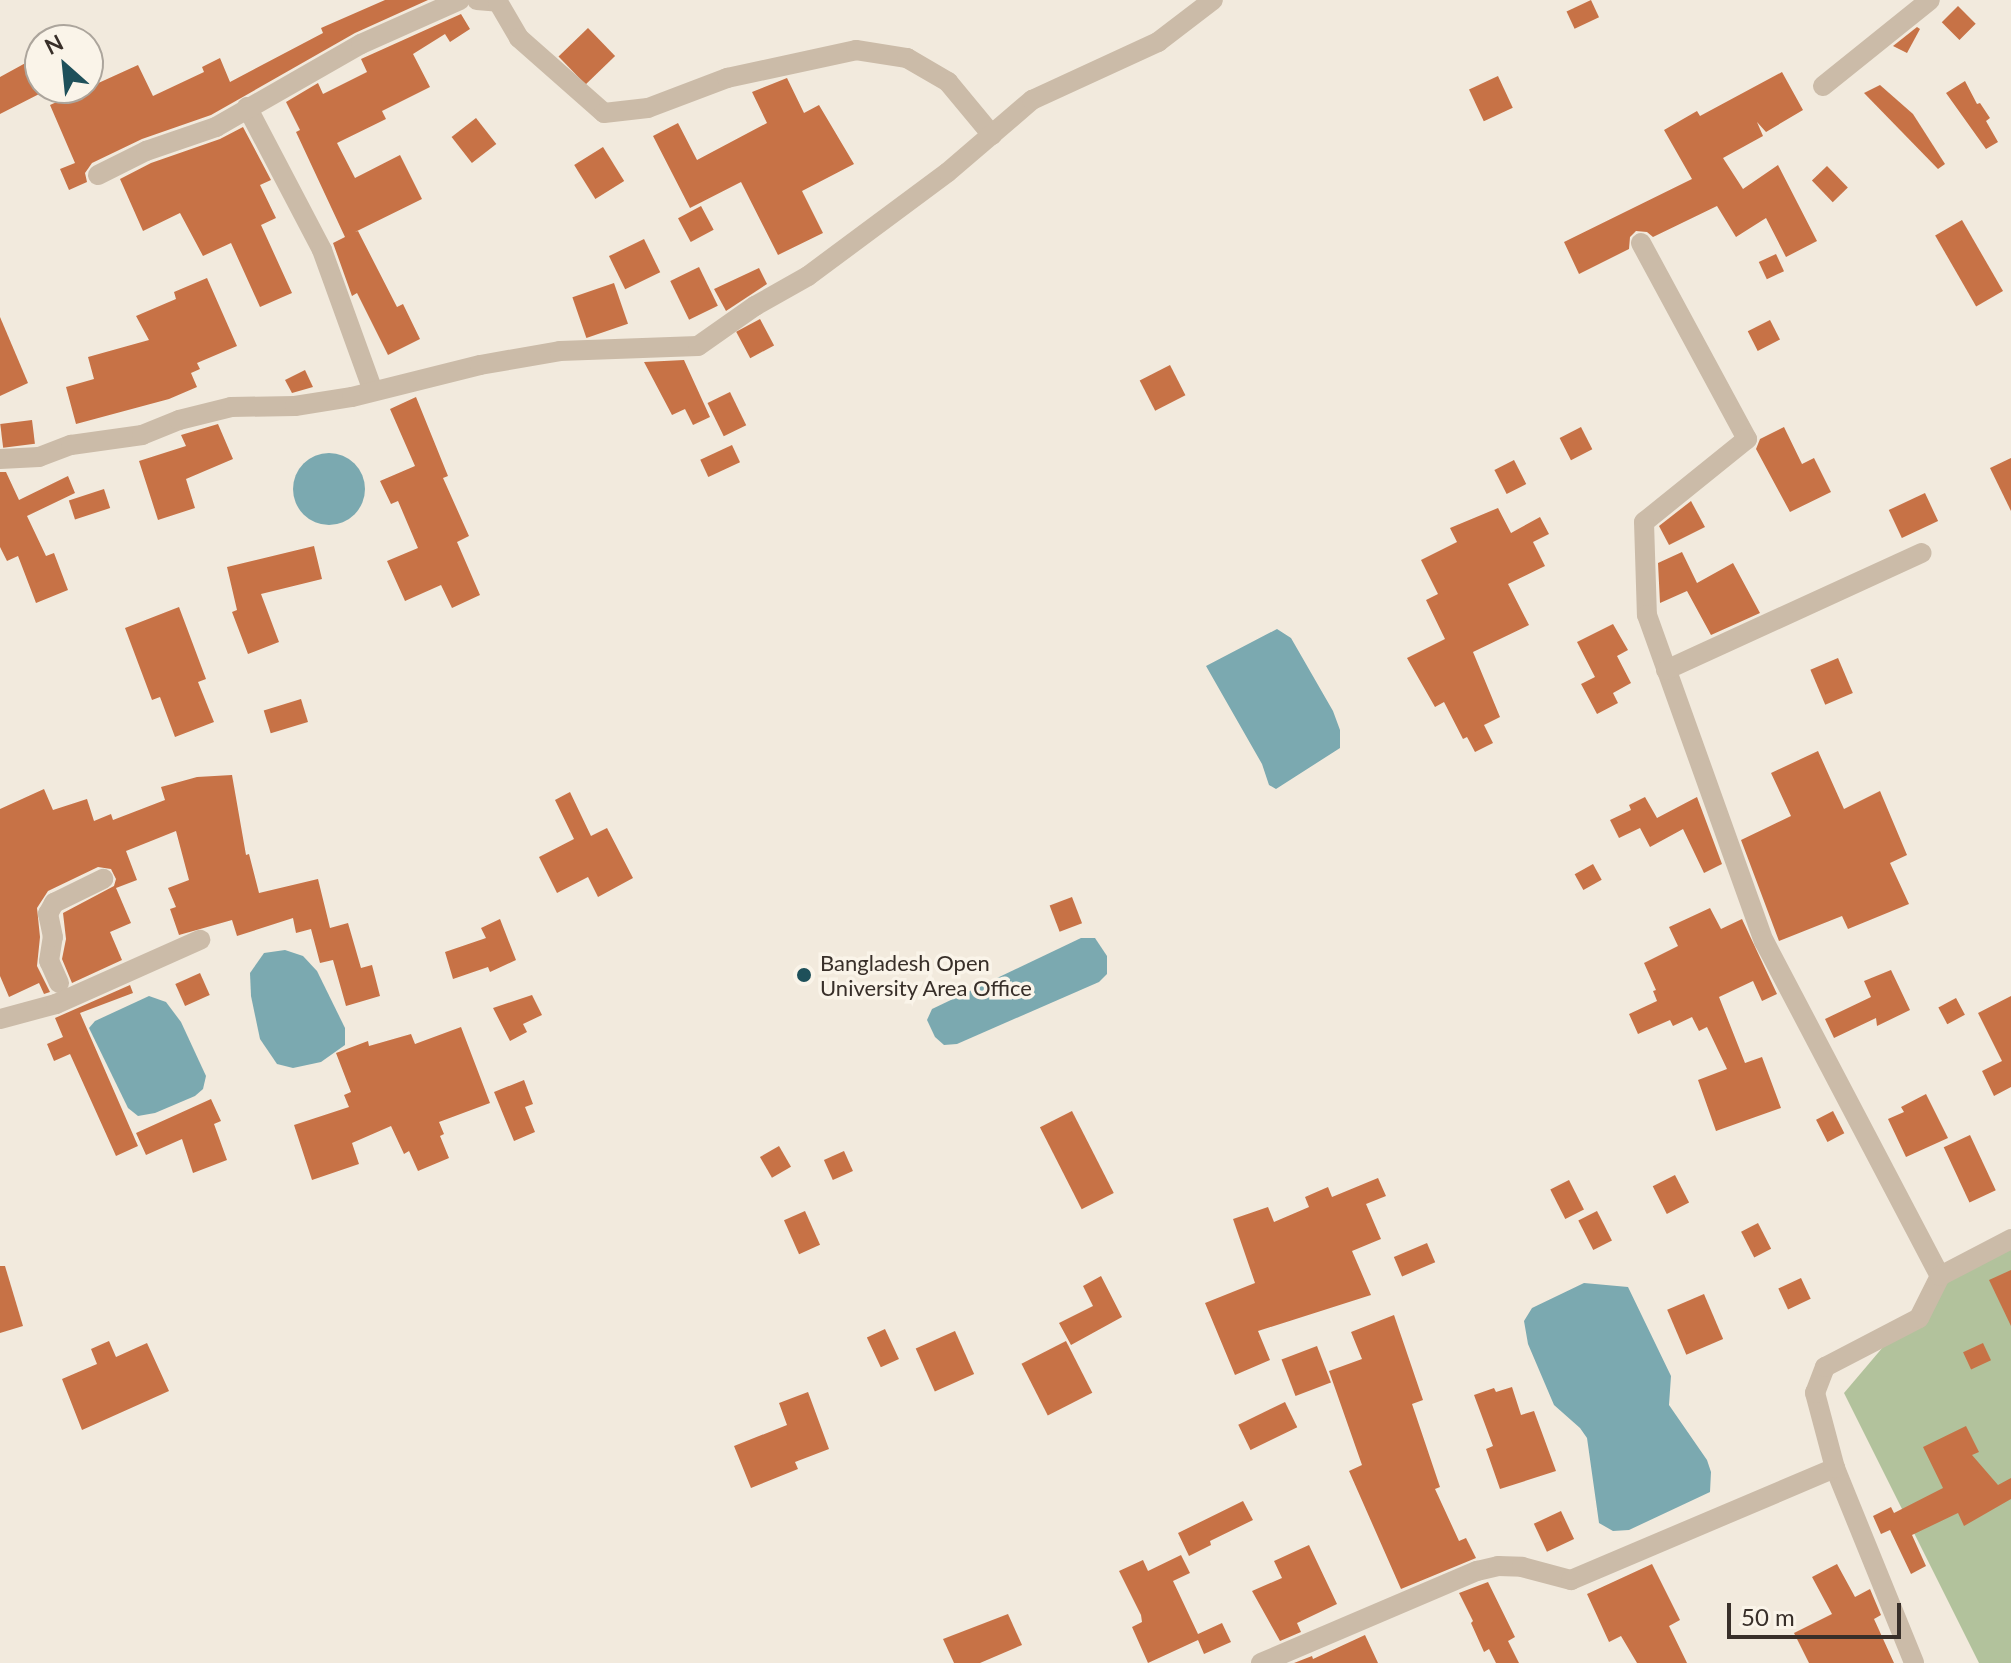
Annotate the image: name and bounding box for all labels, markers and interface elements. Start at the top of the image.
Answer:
north arrow [24,24,104,104]
text: N [40,28,67,60]
place label: Bangladesh Open University Area Office [820,949,1033,1000]
marker: Bangladesh Open University Area Office [795,966,813,984]
scale bar [1731,1587,1905,1637]
text: 50 m [1741,1602,1795,1631]

